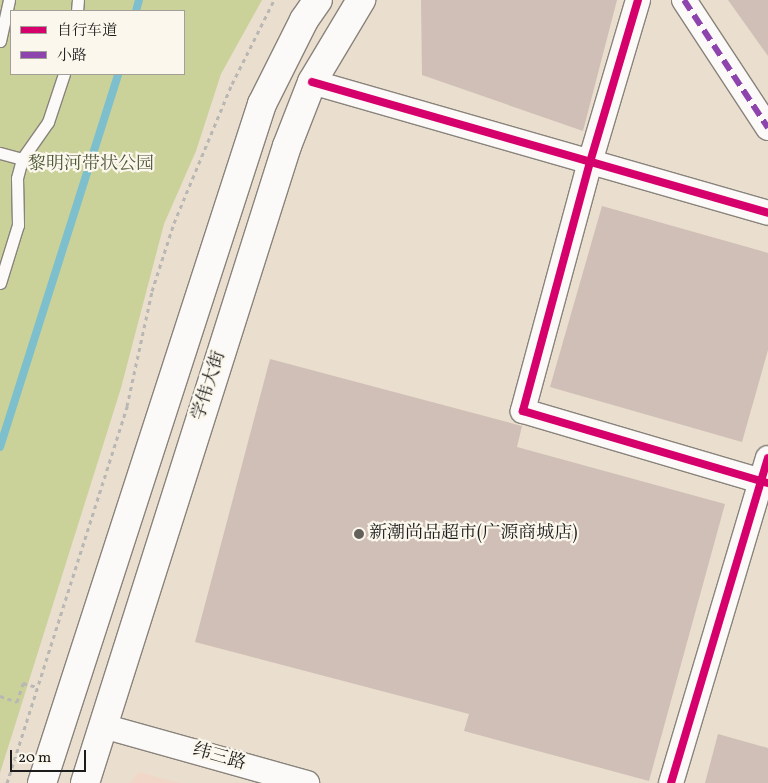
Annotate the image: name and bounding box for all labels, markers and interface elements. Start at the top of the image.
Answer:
legend [10,10,185,75]
text: 自行车道 [57,21,117,42]
text: 小路 [57,46,87,67]
park label: 黎明河带状公园 [28,154,154,176]
street label: 学伟大街 [189,348,231,424]
place label: 新潮尚品超市(广源商城店) [369,523,577,545]
marker: 新潮尚品超市(广源商城店) [353,528,365,540]
scale bar [12,740,89,772]
street label: 纬三路 [190,740,248,776]
text: 20 m [18,748,51,769]

